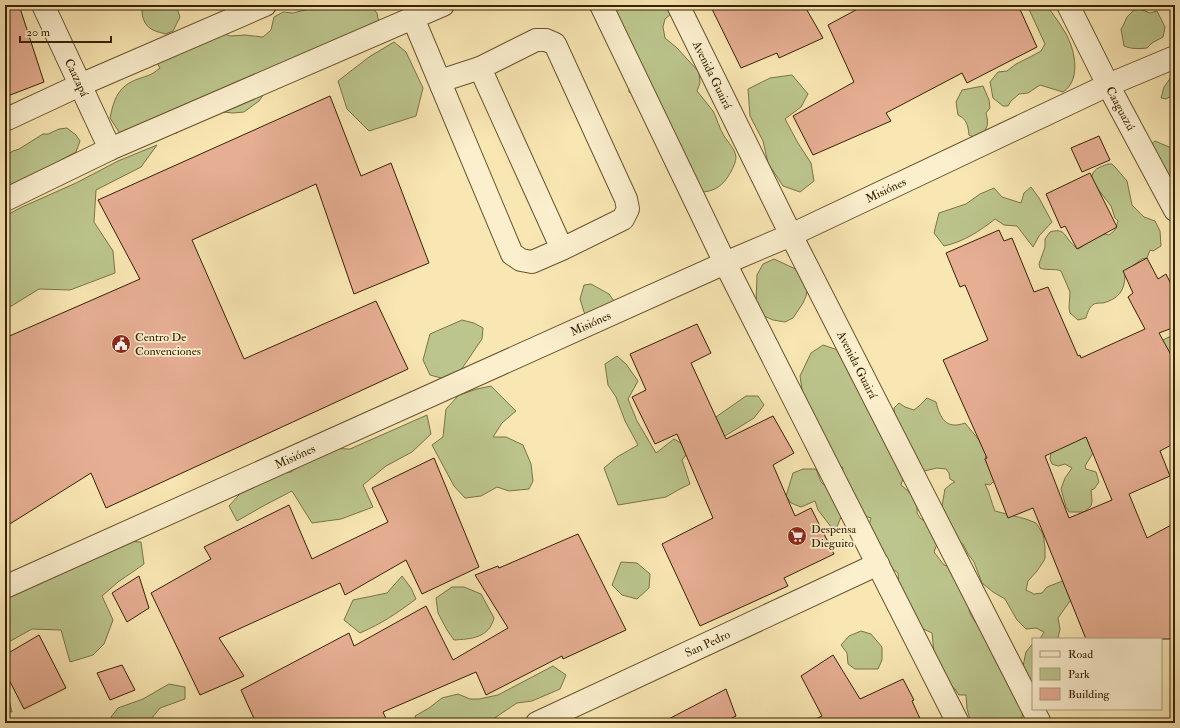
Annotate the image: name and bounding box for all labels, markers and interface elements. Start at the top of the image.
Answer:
scale bar [20,18,111,44]
text: 20 m [26,25,51,40]
street label: Avenida Guairá [688,38,735,113]
street label: Caazapá [61,56,92,100]
street label: Caaguazú [1102,84,1138,133]
street label: Misiónes [863,175,909,207]
street label: Misiónes [568,308,613,340]
street label: Avenida Guairá [833,328,881,402]
place label: Centro De Convenciones [135,330,201,359]
public building icon: Centro De Convenciones [110,333,132,355]
street label: Misiónes [272,441,318,473]
place label: Despensa Dieguito [811,522,857,551]
supermarket icon: Despensa Dieguito [786,525,808,547]
street label: San Pedro [683,627,733,661]
legend [1032,638,1162,710]
text: Road [1068,647,1093,662]
text: Park [1068,667,1090,682]
text: Building [1068,687,1111,702]

